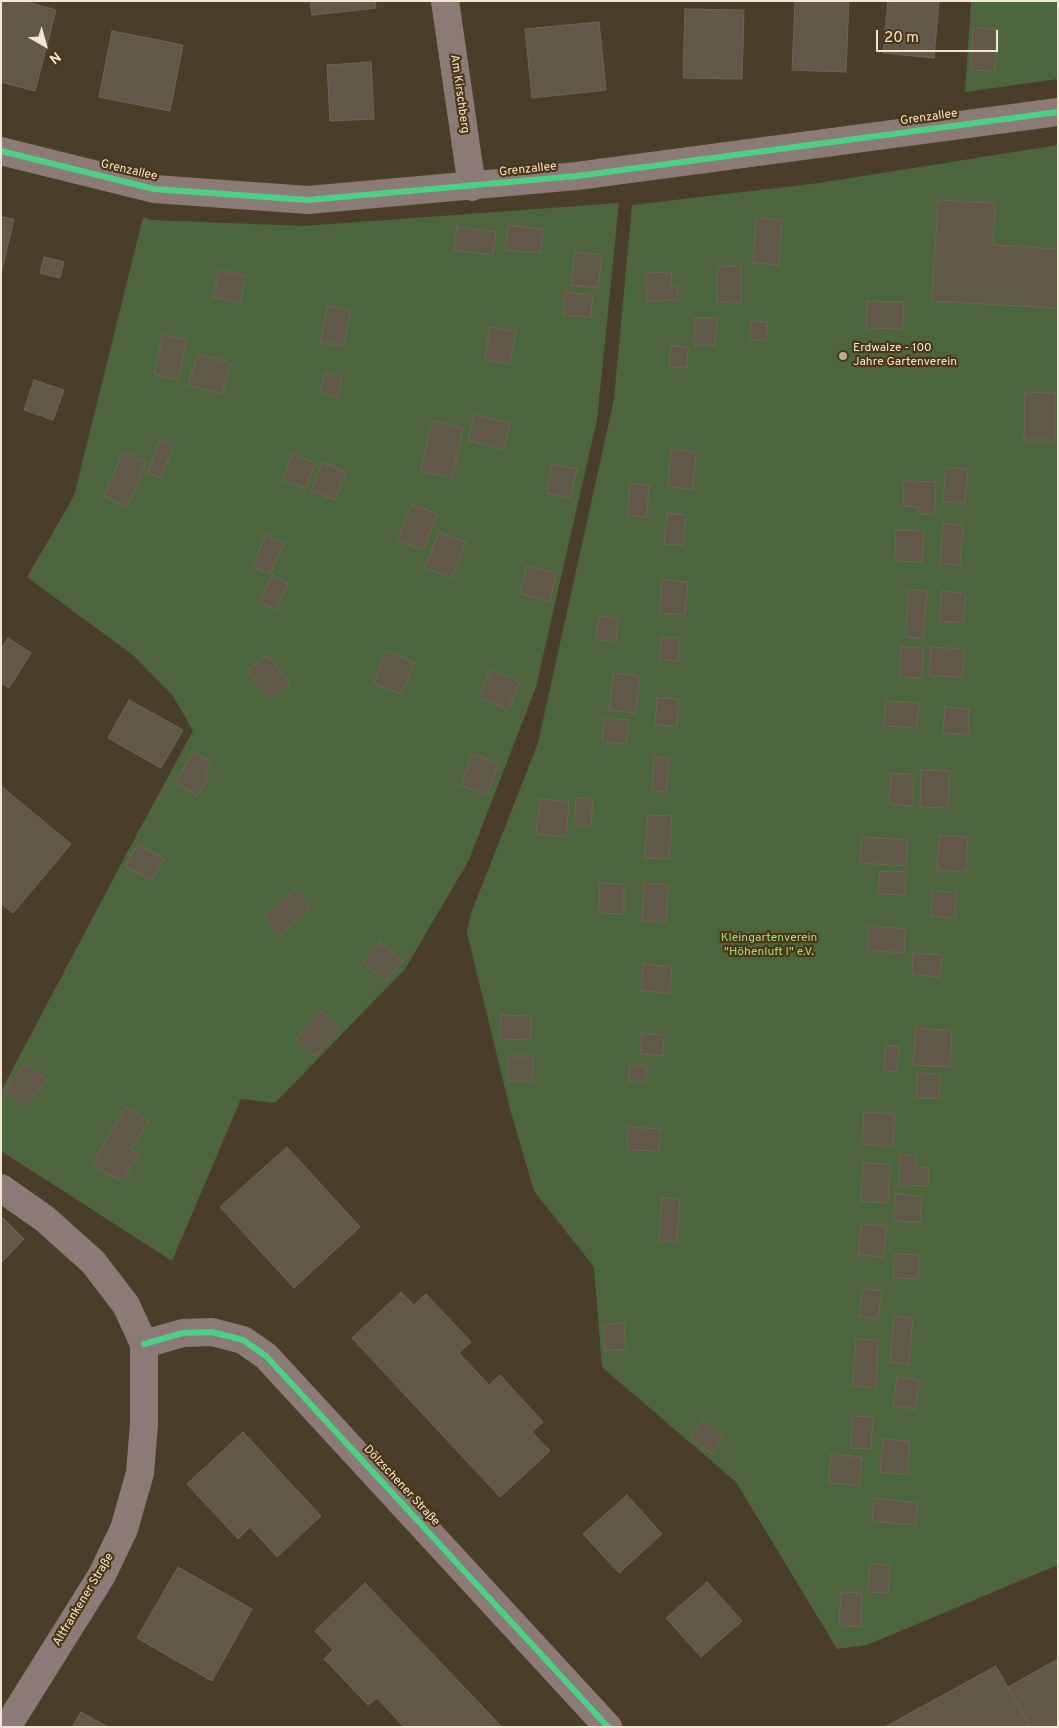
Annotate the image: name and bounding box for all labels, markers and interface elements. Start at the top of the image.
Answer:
north arrow [20,20,70,70]
scale bar [879,20,1002,52]
text: 20 m [884,29,919,48]
text: N [45,47,64,67]
street label: Am Kirschberg [446,54,472,134]
street label: Grenzallee [899,107,959,129]
street label: Grenzallee [99,157,159,185]
street label: Grenzallee [499,160,557,180]
place label: Erdwalze - 100 Jahre Gartenverein [853,342,957,370]
marker: Erdwalze - 100 Jahre Gartenverein [837,350,849,362]
park label: Kleingartenverein "Höhenluft I" e.V. [721,932,817,960]
street label: Dölzschener Straße [360,1443,442,1529]
street label: Altfrankener Straße [51,1551,117,1649]

